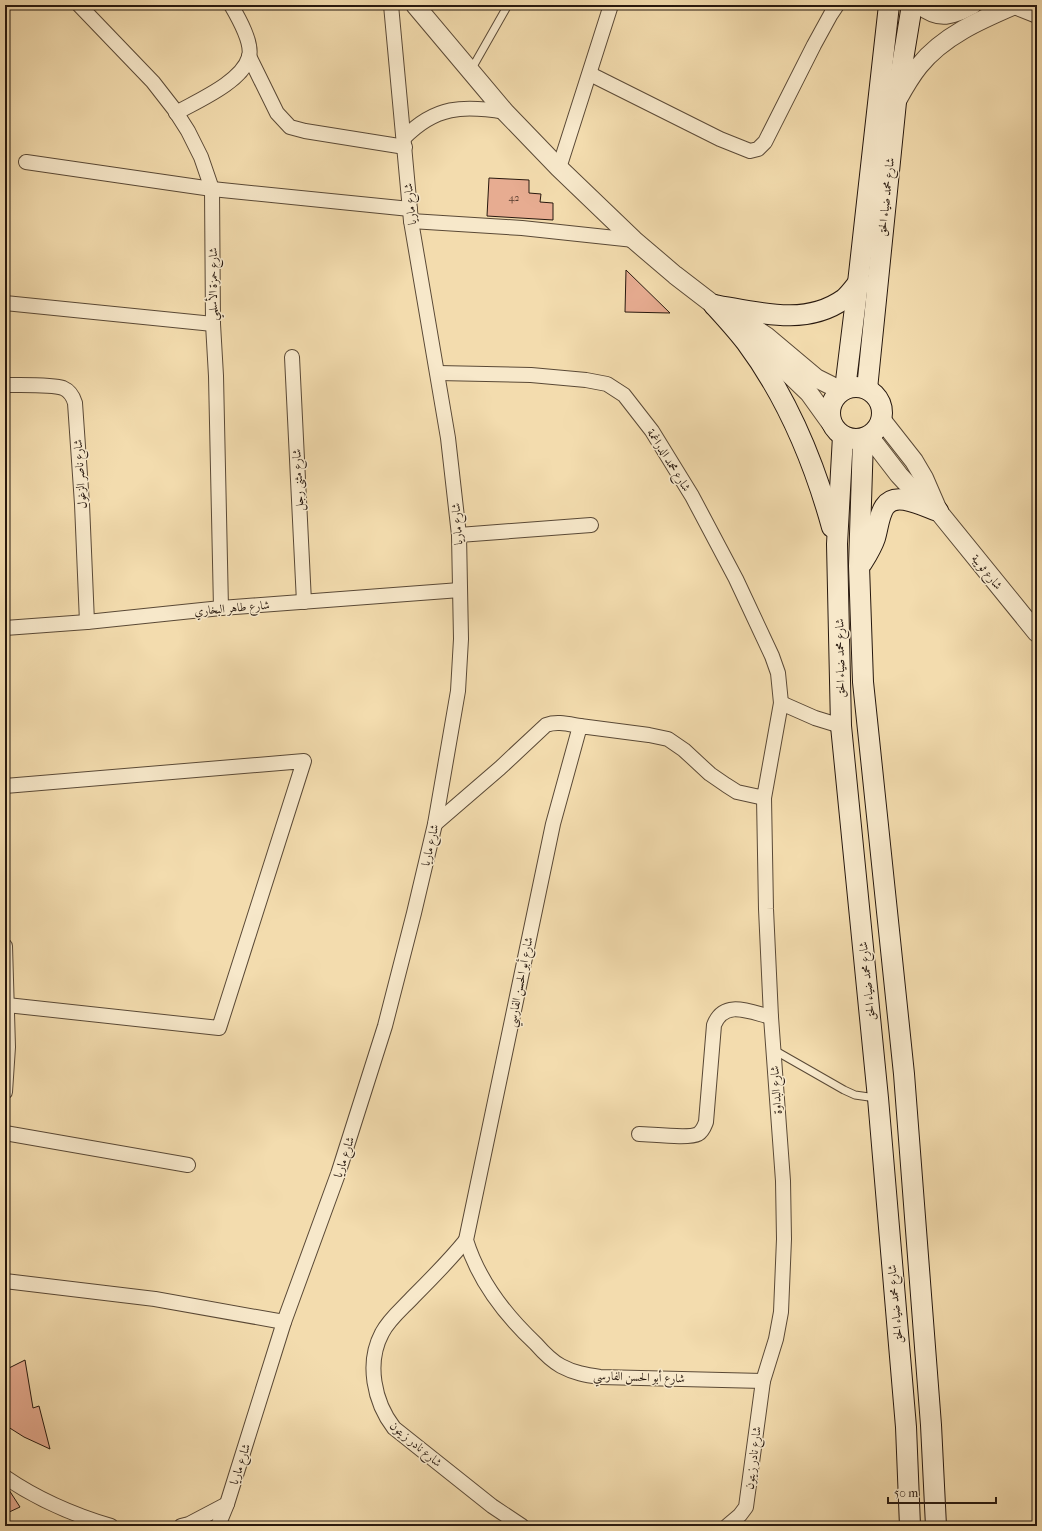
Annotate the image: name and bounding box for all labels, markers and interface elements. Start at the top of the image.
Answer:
street label: شارع محمد ضياء الحق [875,157,901,237]
street label: شارع ماريا [401,182,423,226]
house number: 42 [508,192,520,204]
street label: شارع حمزة الأسلمي [204,247,225,321]
street label: شارع محمد الدراغمة [641,426,694,496]
street label: شارع ناصر الزغول [71,438,93,509]
street label: شارع مثنى رجل [289,448,311,511]
street label: شارع ماريا [449,502,469,545]
street label: شارع ثويبة [966,552,1005,595]
street label: شارع طاهر البخاري [194,598,271,622]
street label: شارع محمد ضياء الحق [832,618,852,698]
street label: شارع ماريا [418,823,445,868]
street label: شارع أبو الحسن الفارسي [503,935,540,1029]
street label: شارع محمد ضياء الحق [856,940,882,1021]
street label: شارع البداوة [767,1065,789,1115]
street label: شارع ماريا [331,1135,361,1180]
street label: شارع محمد ضياء الحق [885,1263,909,1344]
street label: شارع أبو الحسن الفارسي [593,1367,685,1390]
street label: شارع نادر زيتون [385,1418,445,1473]
street label: شارع نادر زيتون [742,1425,768,1491]
street label: شارع ماريا [227,1442,257,1487]
scale bar [888,1479,996,1505]
text: 50 m [894,1486,918,1500]

